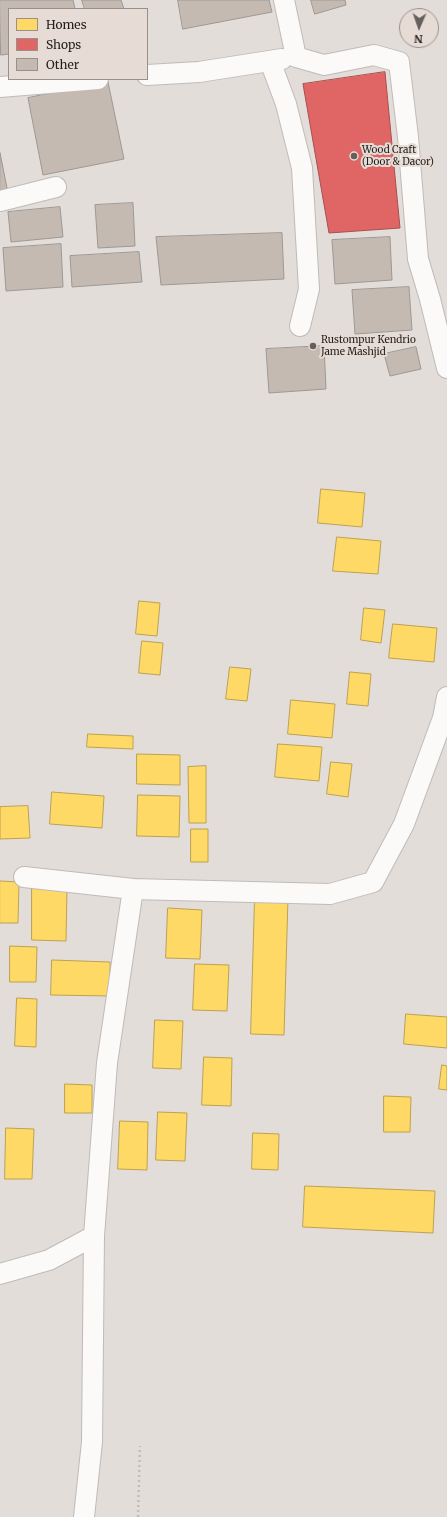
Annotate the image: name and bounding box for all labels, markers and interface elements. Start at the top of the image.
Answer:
legend [8,8,148,80]
north arrow [399,8,439,48]
text: Homes [46,17,87,32]
text: N [414,32,423,46]
text: Shops [46,37,81,52]
text: Other [46,57,79,72]
place label: Wood Craft (Door & Dacor) [362,144,434,168]
marker: Wood Craft (Door & Dacor) [349,151,359,161]
place label: Rustompur Kendrio Jame Mashjid [321,334,416,358]
marker: Rustompur Kendrio Jame Mashjid [308,341,318,351]

